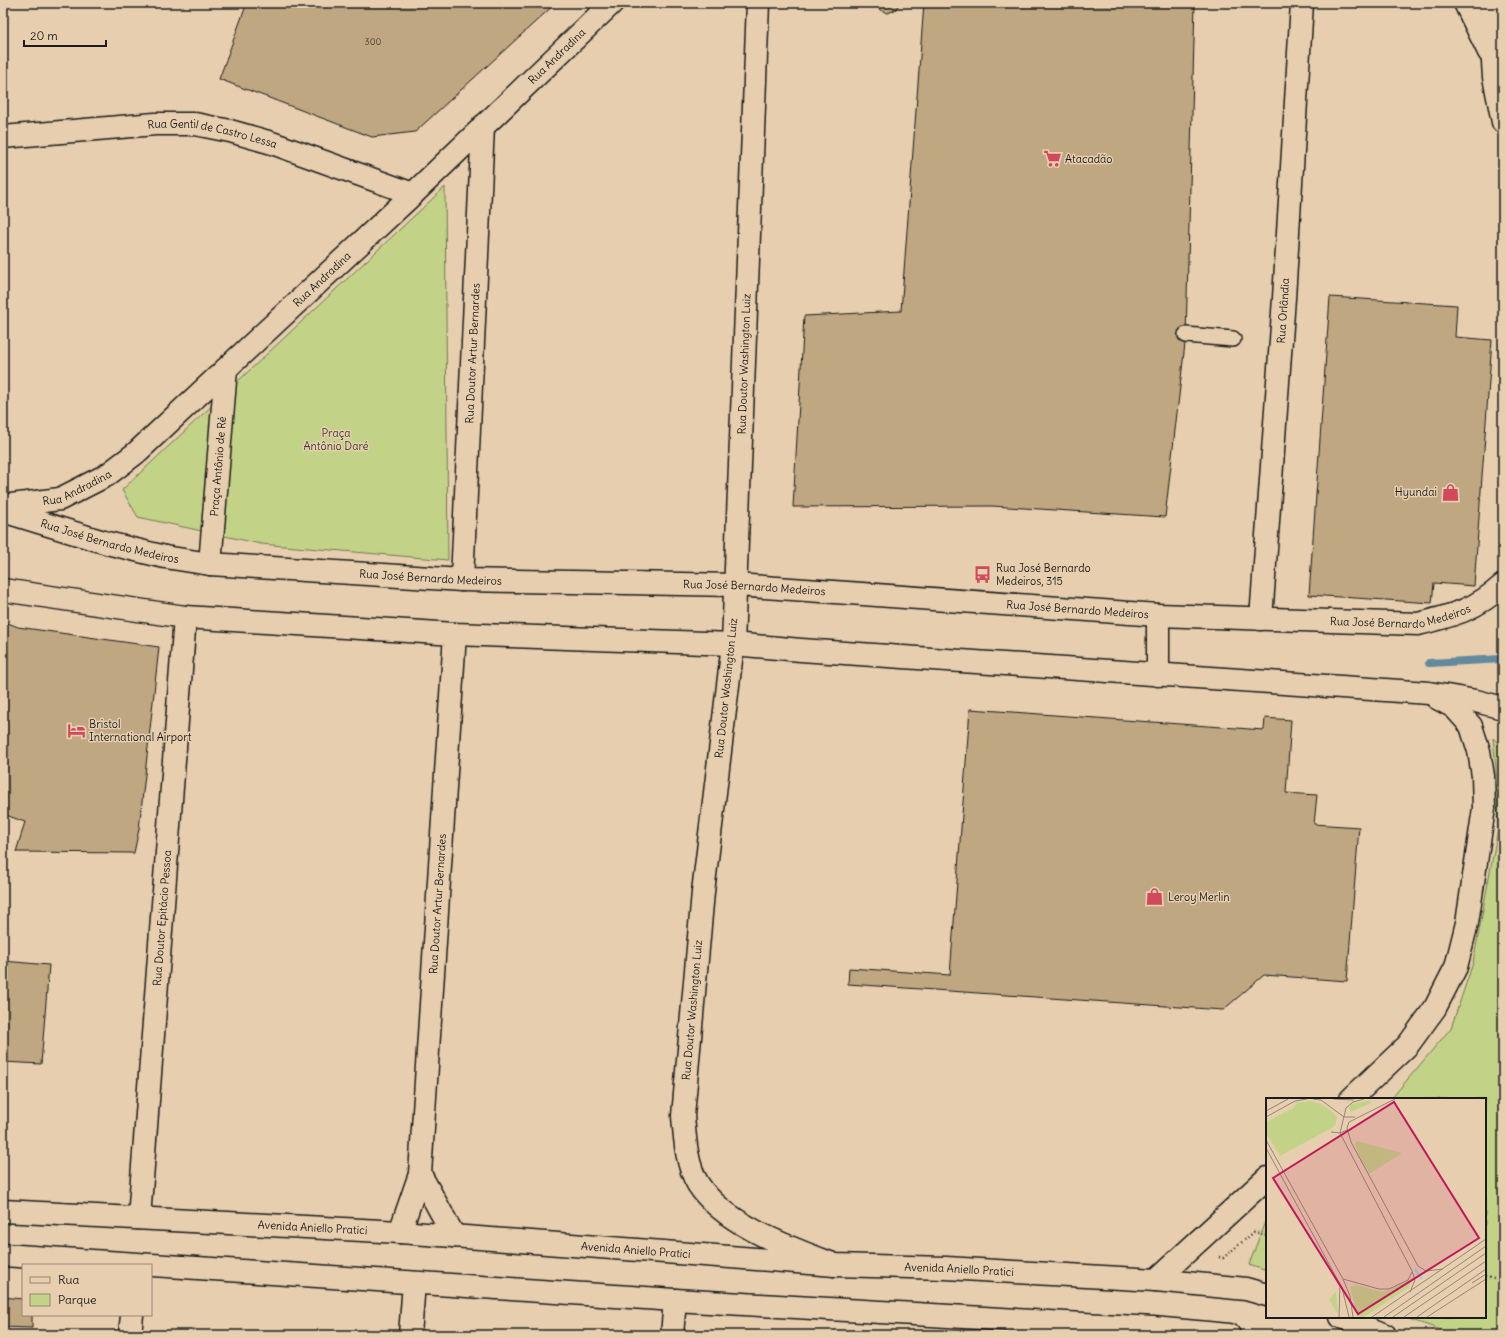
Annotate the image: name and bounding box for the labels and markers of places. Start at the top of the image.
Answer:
supermarket icon: Atacadão [1042,149,1062,169]
place label: Atacadão [1065,152,1113,166]
shop icon: Hyundai [1440,482,1460,502]
place label: Hyundai [1395,485,1437,499]
place label: Rua José Bernardo Medeiros, 315 [996,561,1091,588]
bus stop icon: Rua José Bernardo Medeiros, 315 [973,564,993,584]
place label: Bristol International Airport [89,717,192,744]
hotel icon: Bristol International Airport [66,720,86,740]
shop icon: Leroy Merlin [1145,887,1165,907]
place label: Leroy Merlin [1168,890,1230,904]

